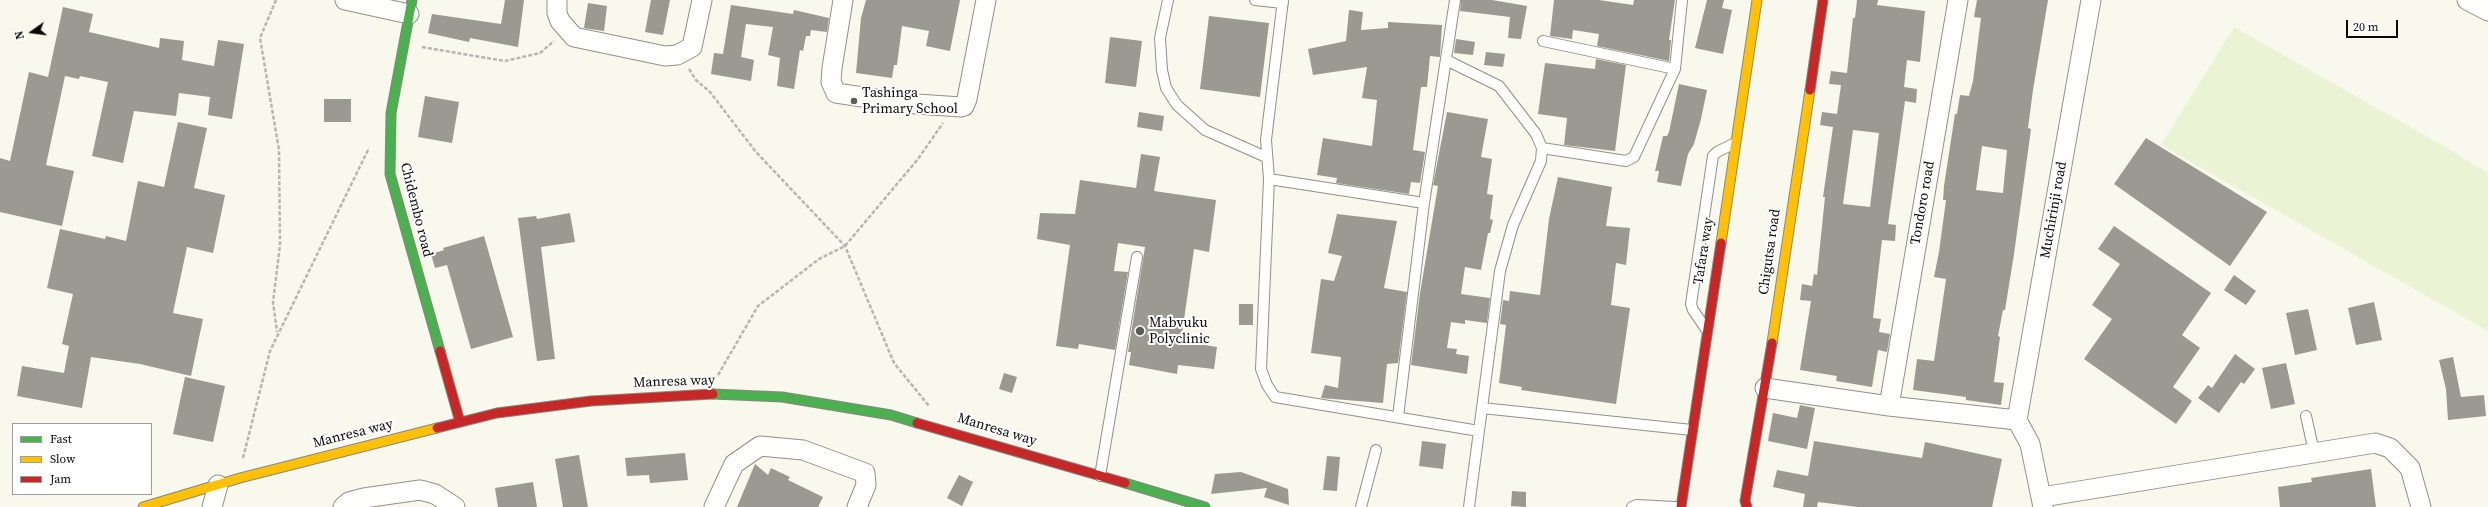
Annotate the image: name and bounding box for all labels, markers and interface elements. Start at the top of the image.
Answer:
north arrow [12,12,52,52]
scale bar [2348,12,2400,38]
text: 20 m [2353,19,2379,35]
text: N [12,29,28,41]
place label: Tashinga Primary School [862,85,958,118]
marker: Tashinga Primary School [849,96,859,106]
street label: Tondoro road [1907,160,1939,246]
street label: Muchirinji road [2037,160,2071,260]
street label: Chidembo road [396,161,436,259]
street label: Chigutsa road [1756,208,1784,296]
street label: Tafara way [1690,216,1718,286]
place label: Mabvuku Polyclinic [1149,315,1210,348]
marker: Mabvuku Polyclinic [1134,325,1146,337]
street label: Manresa way [633,372,715,392]
street label: Manresa way [955,410,1039,450]
street label: Manresa way [311,416,395,452]
legend [12,423,152,495]
text: Fast [50,431,72,447]
text: Slow [50,451,75,467]
text: Jam [50,471,71,487]

